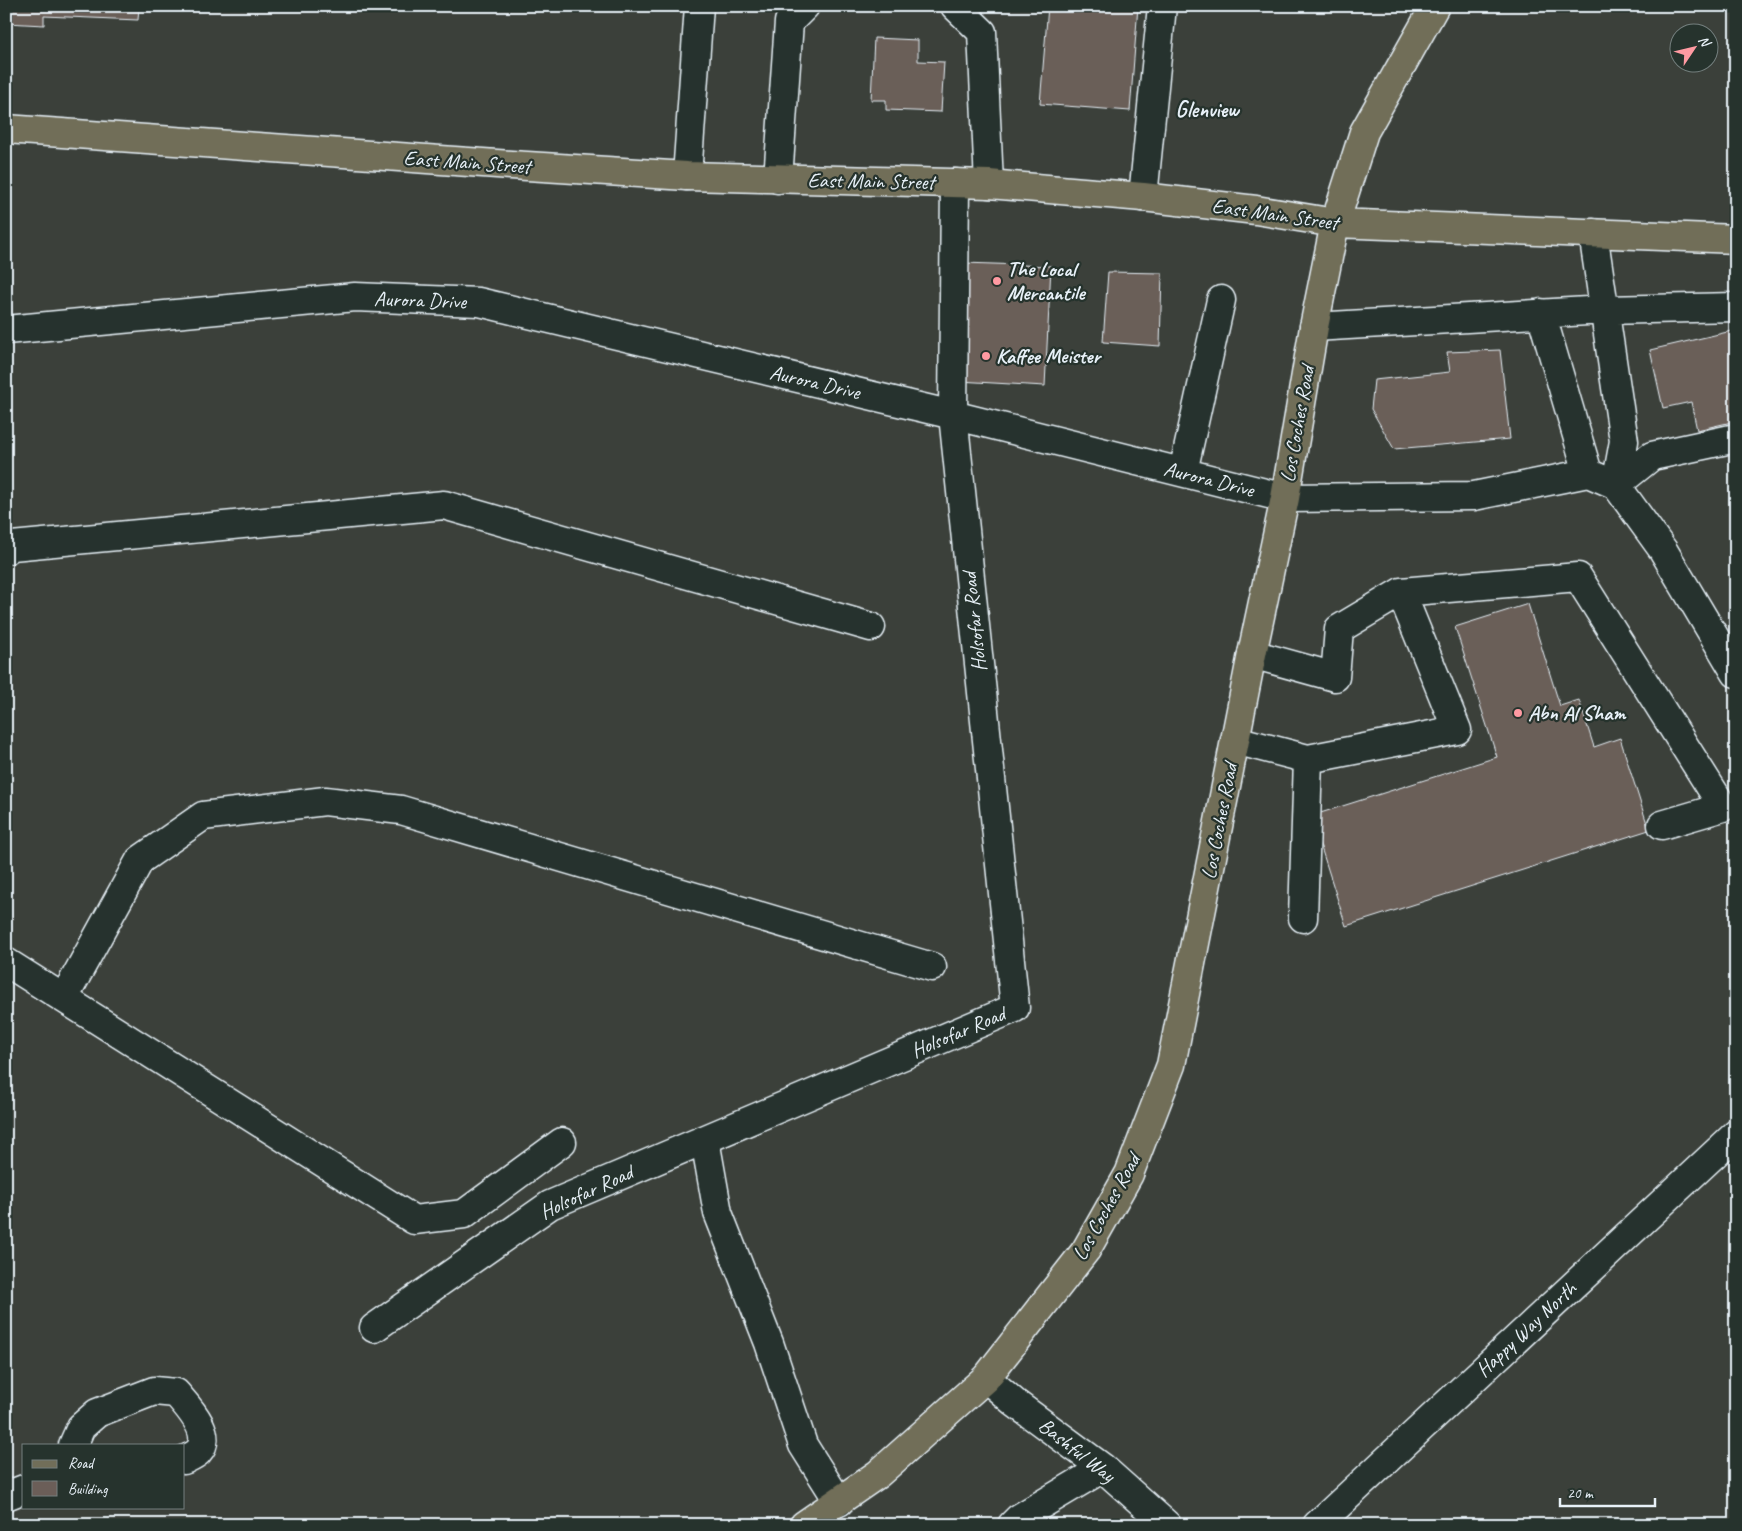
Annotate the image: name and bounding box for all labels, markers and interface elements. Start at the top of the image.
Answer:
north arrow [1670,22,1720,72]
text: N [1695,32,1715,51]
district label: Glenview [1176,96,1241,124]
street label: East Main Street [403,145,534,180]
street label: East Main Street [807,167,938,195]
street label: East Main Street [1210,192,1343,236]
place label: The Local Mercantile [1007,256,1086,306]
marker: The Local Mercantile [991,275,1003,287]
street label: Aurora Drive [374,285,468,315]
place label: Kaffee Meister [996,343,1103,369]
marker: Kaffee Meister [980,350,992,362]
street label: Aurora Drive [767,359,864,405]
street label: Los Coches Road [1274,360,1321,484]
street label: Aurora Drive [1161,455,1258,503]
street label: Holsofar Road [955,567,992,673]
place label: Abn Al Sham [1528,700,1626,726]
marker: Abn Al Sham [1512,707,1524,719]
street label: Los Coches Road [1195,757,1244,881]
street label: Holsofar Road [907,999,1012,1063]
street label: Los Coches Road [1066,1146,1148,1265]
street label: Holsofar Road [535,1158,640,1225]
street label: Happy Way North [1470,1275,1583,1382]
street label: Bashful Way [1033,1412,1122,1489]
legend [22,1444,185,1508]
text: Road [68,1454,95,1473]
scale bar [1560,1476,1654,1508]
text: Building [68,1480,108,1499]
text: 20 m [1567,1484,1594,1503]

